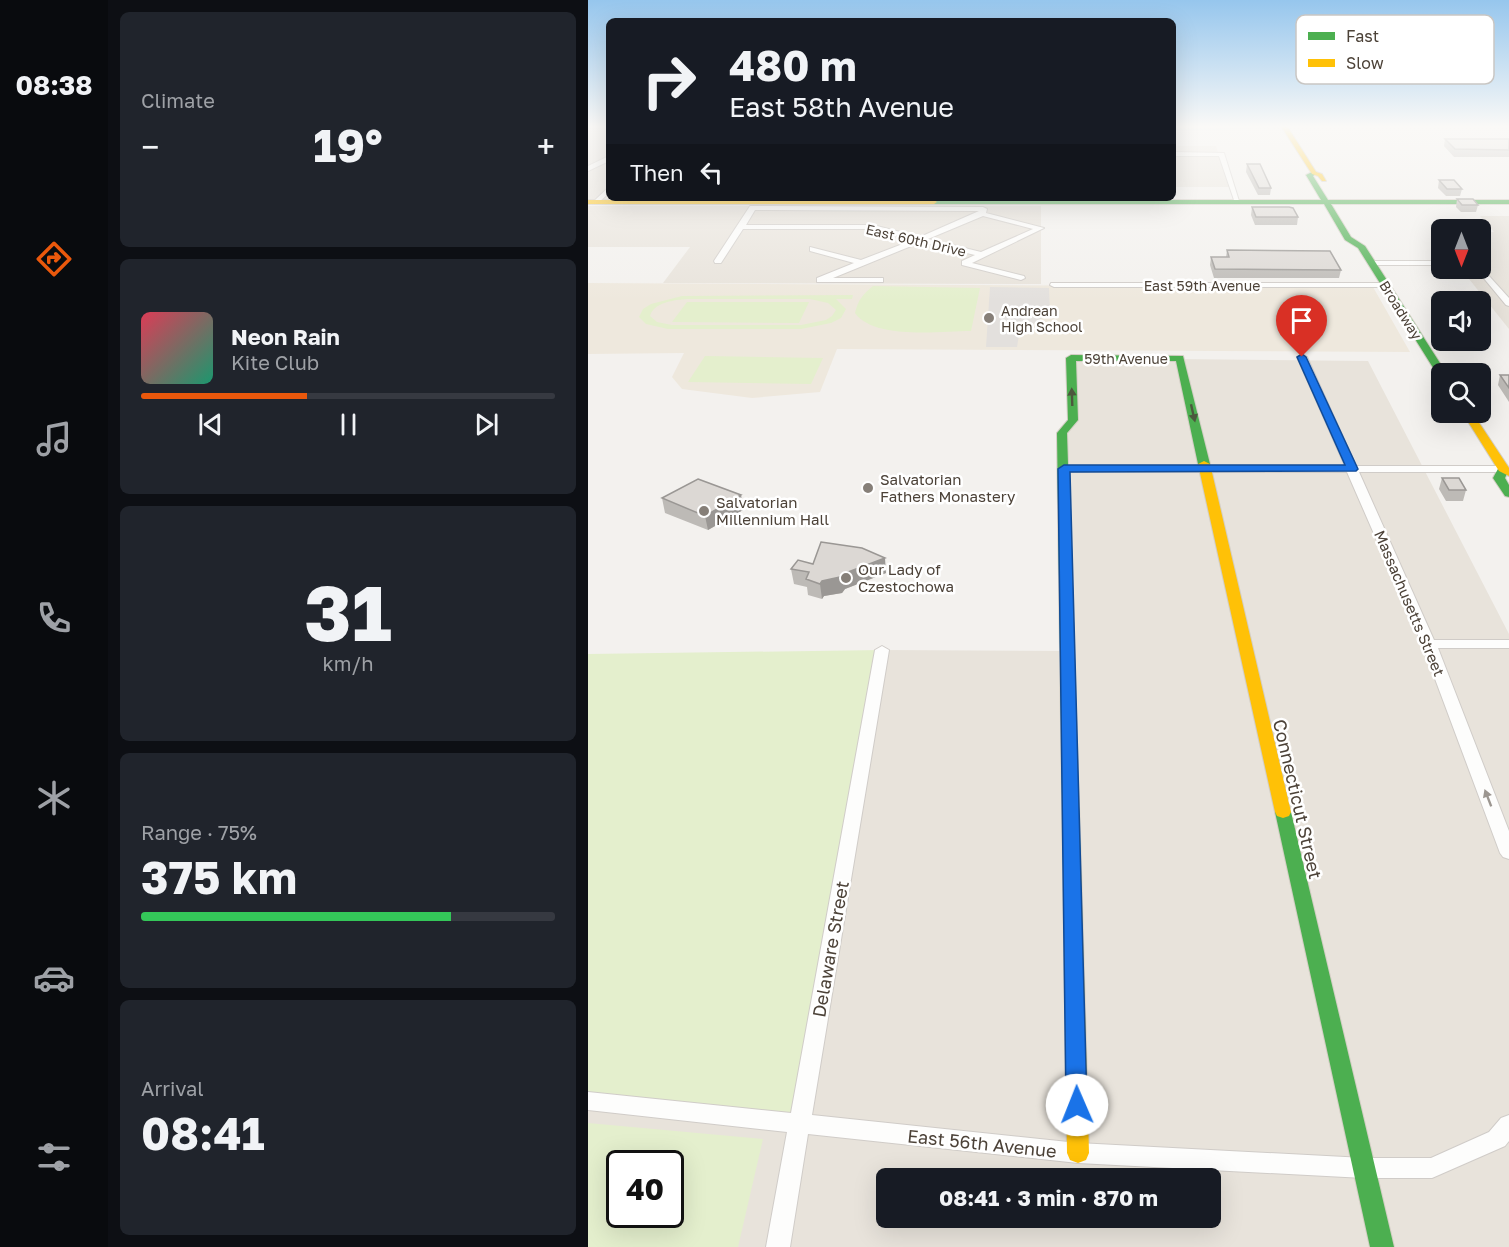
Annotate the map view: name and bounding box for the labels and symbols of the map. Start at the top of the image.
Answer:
legend [1296,15,1494,84]
text: Fast [1346,26,1379,46]
text: Slow [1346,53,1384,73]
north arrow [1431,219,1491,279]
street label: East 60th Drive [864,220,968,260]
street label: East 59th Avenue [1144,277,1260,294]
street label: Broadway [1376,277,1426,343]
pin [1276,295,1327,357]
place label: Andrean High School [1001,302,1083,335]
marker: Andrean High School [982,311,996,325]
street label: 59th Avenue [1084,350,1168,367]
one-way arrow [1067,388,1077,407]
one-way arrow [1188,404,1198,422]
place label: Salvatorian Fathers Monastery [880,470,1016,505]
marker: Salvatorian Fathers Monastery [861,481,875,495]
place label: Salvatorian Millennium Hall [716,493,829,528]
marker: Salvatorian Millennium Hall [697,504,711,518]
street label: Massachusetts Street [1371,527,1449,679]
place label: Our Lady of Czestochowa [858,560,954,595]
marker: Our Lady of Czestochowa [839,571,853,585]
street label: Connecticut Street [1269,717,1327,881]
one-way arrow [1483,789,1493,807]
street label: Delaware Street [807,879,853,1019]
position arrow [1045,1073,1109,1137]
street label: East 56th Avenue [906,1124,1058,1162]
speed limit sign: 40 [606,1150,684,1228]

